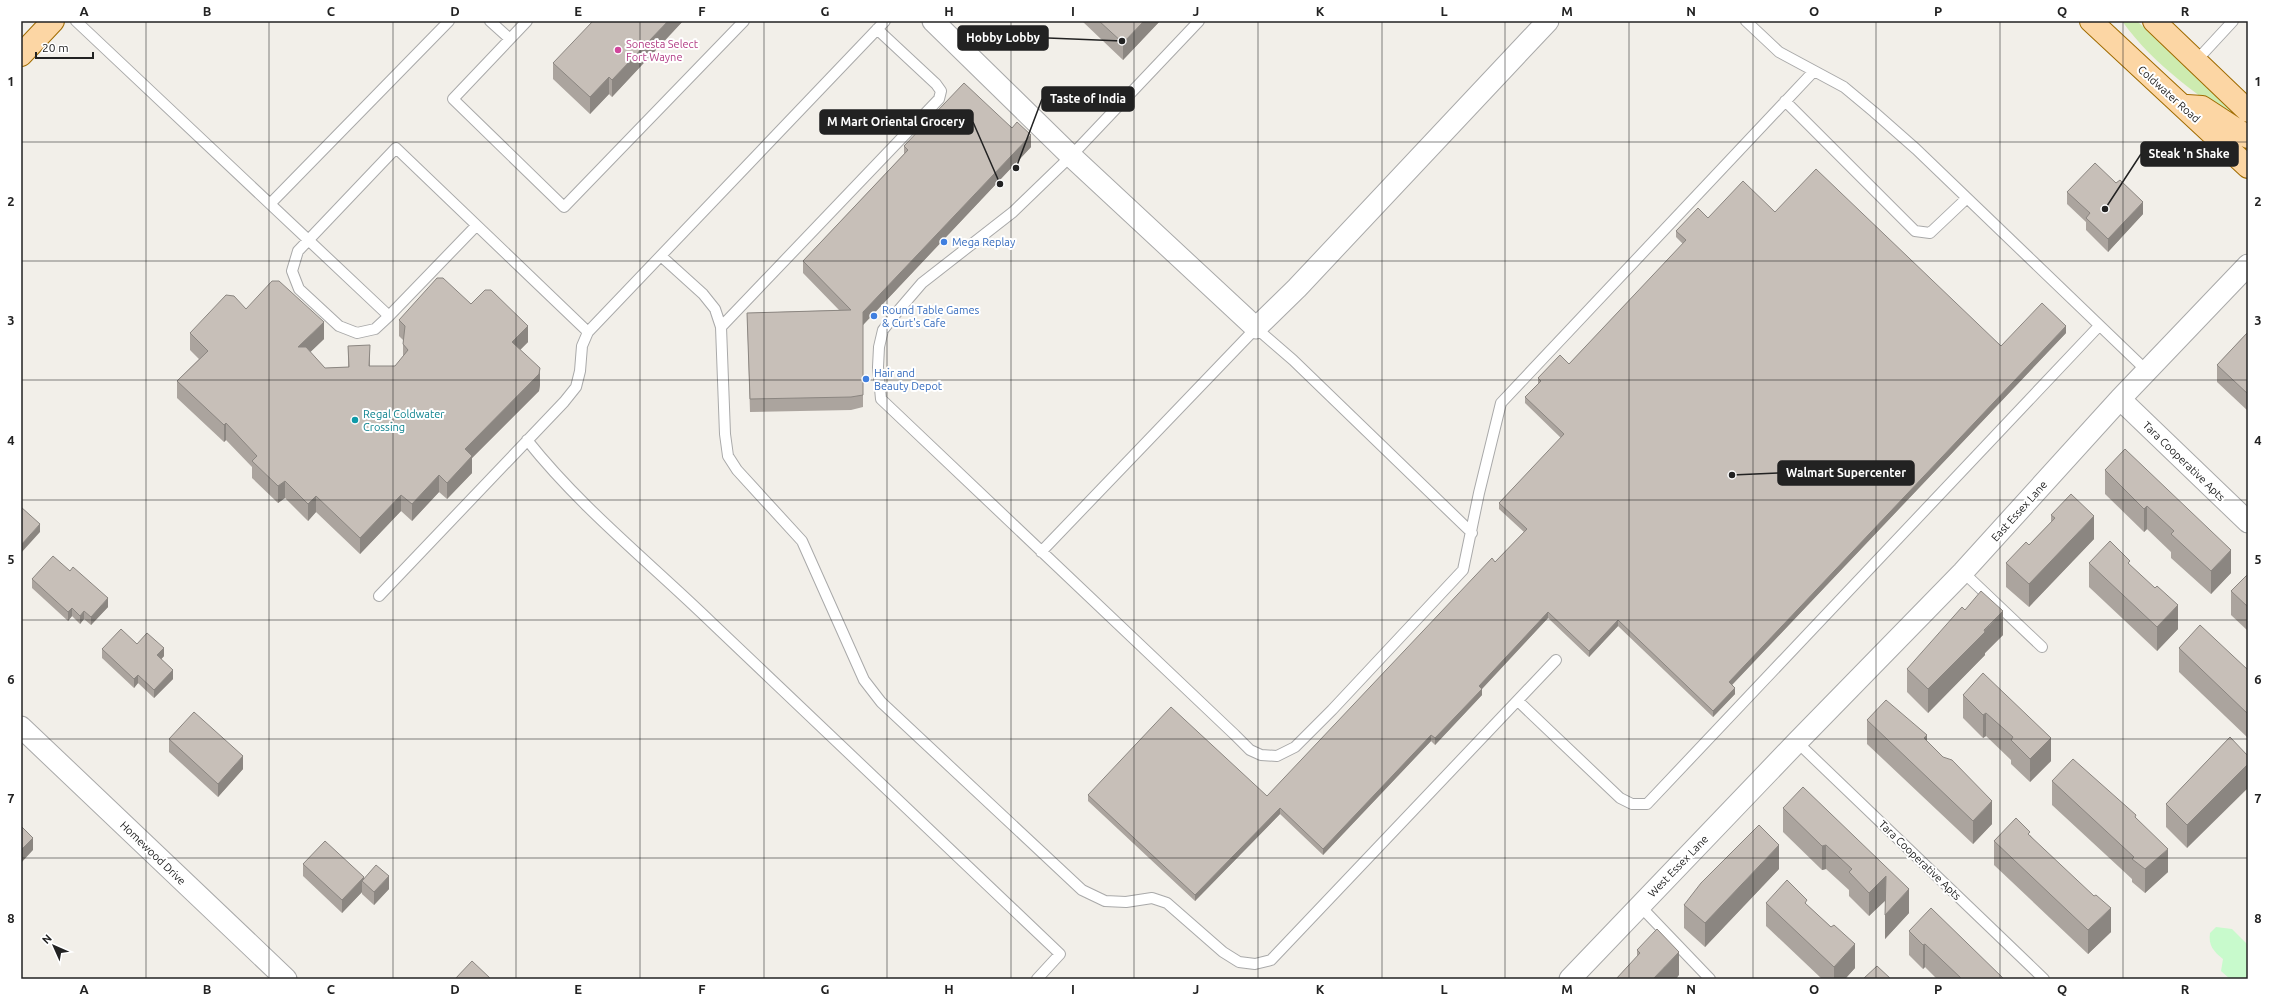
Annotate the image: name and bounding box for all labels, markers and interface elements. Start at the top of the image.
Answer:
text: A [79,4,89,18]
text: B [203,4,212,18]
text: C [327,4,336,18]
text: D [450,4,460,18]
text: E [574,4,582,18]
text: F [698,4,706,18]
text: G [821,4,830,18]
text: H [944,4,954,18]
text: I [1071,4,1075,18]
text: J [1193,4,1199,18]
text: K [1316,4,1325,18]
text: L [1440,4,1448,18]
text: M [1561,4,1573,18]
text: N [1686,4,1696,18]
text: O [1809,4,1819,18]
text: P [1934,4,1942,18]
text: Q [2057,4,2067,18]
text: R [2181,4,2190,18]
callout: Hobby Lobby [958,26,1048,50]
text: Hobby Lobby [966,31,1041,44]
scale bar [36,34,93,60]
place label: Sonesta Select Fort Wayne [626,38,699,63]
text: 20 m [42,41,69,54]
marker: Sonesta Select Fort Wayne [613,45,623,55]
street label: Coldwater Road [2136,63,2202,125]
text: 1 [7,74,15,88]
text: 1 [2254,74,2262,88]
callout: Taste of India [1042,87,1134,111]
text: Taste of India [1050,92,1126,105]
callout: M Mart Oriental Grocery [820,110,973,134]
text: M Mart Oriental Grocery [827,115,966,128]
callout: Steak 'n Shake [2141,142,2238,166]
text: Steak 'n Shake [2148,147,2230,160]
text: 2 [7,194,15,208]
text: 2 [2254,194,2262,208]
place label: Mega Replay [952,236,1016,248]
marker: Mega Replay [939,237,949,247]
place label: Round Table Games & Curt's Cafe [882,304,980,329]
marker: Round Table Games & Curt's Cafe [869,311,879,321]
text: 3 [7,313,15,327]
text: 3 [2254,313,2262,327]
place label: Hair and Beauty Depot [874,367,943,392]
marker: Hair and Beauty Depot [861,374,871,384]
place label: Regal Coldwater Crossing [363,408,445,433]
marker: Regal Coldwater Crossing [350,415,360,425]
street label: Tara Cooperative Apts [2141,419,2228,503]
text: 4 [7,433,15,447]
text: 4 [2254,433,2262,447]
callout: Walmart Supercenter [1778,461,1914,485]
text: Walmart Supercenter [1786,466,1906,479]
street label: East Essex Lane [1989,478,2049,544]
text: 5 [7,552,15,566]
text: 5 [2254,552,2262,566]
text: 6 [7,672,15,686]
text: 6 [2254,672,2262,686]
text: 7 [7,791,15,805]
text: 7 [2254,791,2262,805]
street label: Tara Cooperative Apts [1877,818,1964,902]
street label: Homewood Drive [118,819,188,887]
street label: West Essex Lane [1645,833,1711,899]
text: 8 [7,911,15,925]
text: 8 [2254,911,2262,925]
north arrow [34,926,74,966]
text: N [40,932,54,946]
text: A [79,982,89,996]
text: B [203,982,212,996]
text: C [327,982,336,996]
text: D [450,982,460,996]
text: E [574,982,582,996]
text: F [698,982,706,996]
text: G [821,982,830,996]
text: H [944,982,954,996]
text: I [1071,982,1075,996]
text: J [1193,982,1199,996]
text: K [1316,982,1325,996]
text: L [1440,982,1448,996]
text: M [1561,982,1573,996]
text: N [1686,982,1696,996]
text: O [1809,982,1819,996]
text: P [1934,982,1942,996]
text: Q [2057,982,2067,996]
text: R [2181,982,2190,996]

